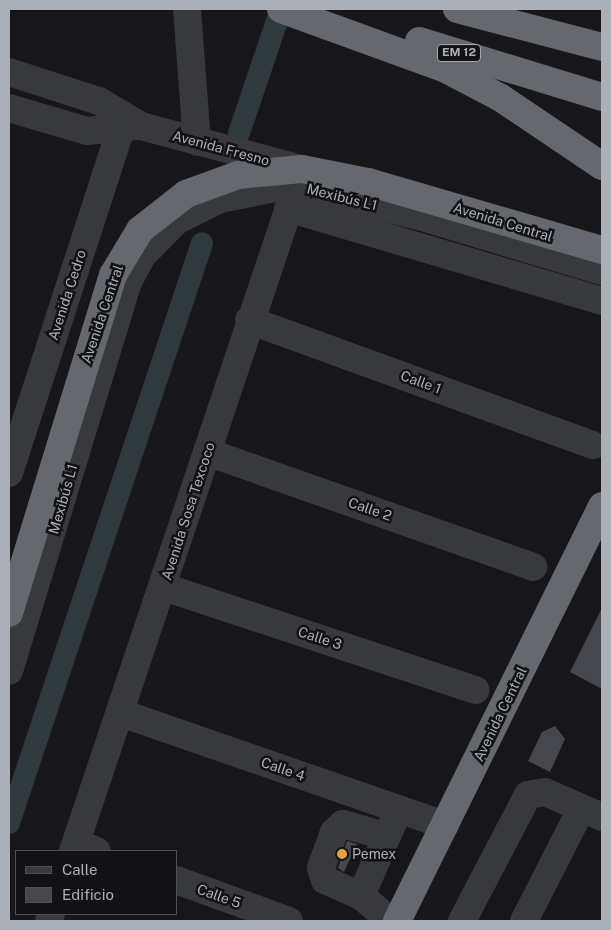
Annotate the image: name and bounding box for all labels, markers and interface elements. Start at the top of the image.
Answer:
road number: EM 12 [436,44,482,62]
street label: Avenida Fresno [171,127,271,169]
street label: Mexibús L1 [305,180,379,214]
street label: Avenida Central [451,199,555,245]
street label: Avenida Cedro [44,248,90,342]
street label: Avenida Central [77,263,127,365]
street label: Calle 1 [398,367,444,397]
street label: Avenida Sosa Texcoco [158,440,218,582]
street label: Mexibús L1 [45,462,81,536]
street label: Calle 2 [346,494,394,524]
street label: Calle 3 [296,623,344,653]
street label: Avenida Central [470,664,530,764]
street label: Calle 4 [259,754,307,784]
place label: Pemex [352,846,396,862]
marker: Pemex [336,848,348,860]
legend [15,850,178,915]
text: Calle [62,861,98,878]
street label: Calle 5 [195,880,243,912]
text: Edificio [62,886,114,903]

